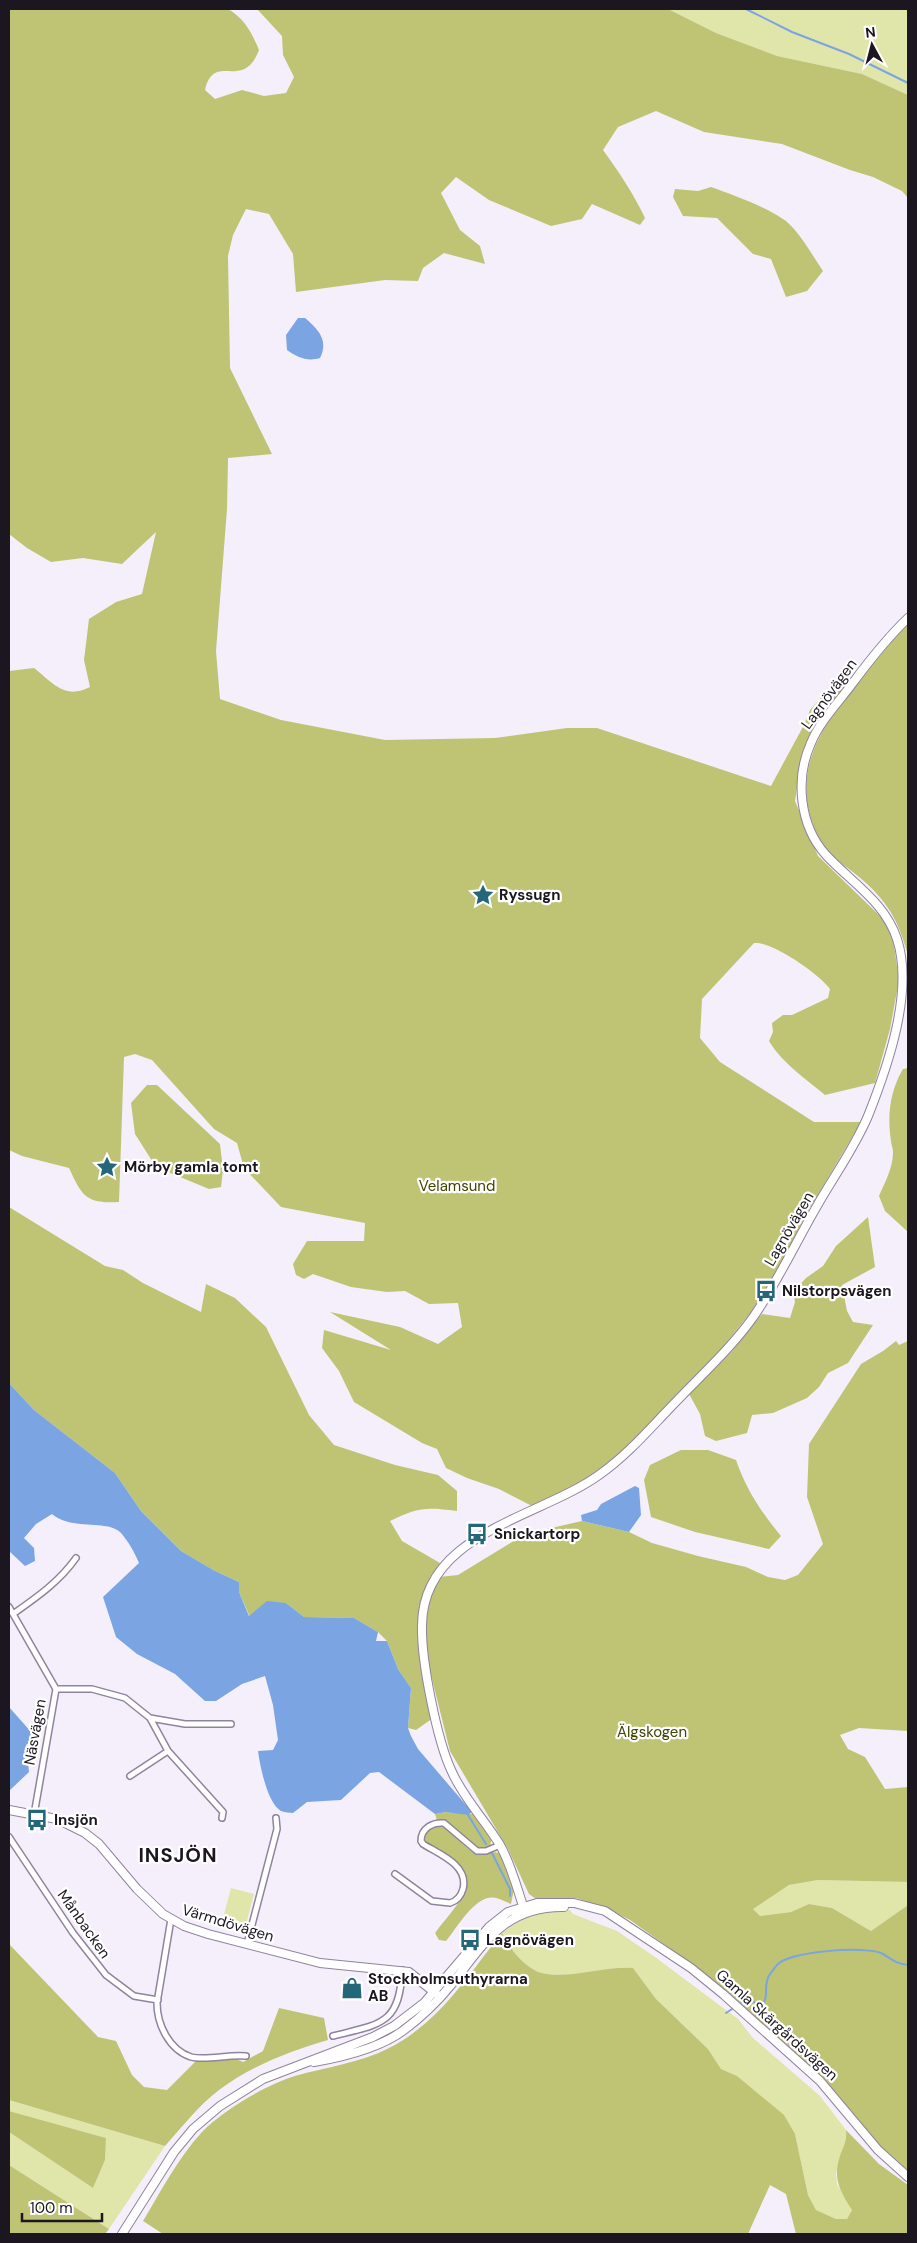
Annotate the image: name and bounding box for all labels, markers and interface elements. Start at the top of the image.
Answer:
north arrow [847,20,897,70]
text: N [864,23,877,42]
street label: Lagnövägen [797,655,861,733]
place icon: Ryssugn [470,882,496,908]
place label: Ryssugn [499,885,561,905]
place icon: Mörby gamla tomt [94,1154,120,1180]
place label: Mörby gamla tomt [124,1157,259,1177]
park label: Velamsund [419,1176,495,1196]
street label: Lagnövägen [760,1188,818,1270]
bus stop icon: Nilstorpsvägen [753,1278,779,1304]
place label: Nilstorpsvägen [782,1281,892,1301]
bus stop icon: Snickartorp [464,1521,490,1547]
place label: Snickartorp [494,1524,580,1544]
street label: Näsvägen [19,1697,51,1767]
park label: Älgskogen [617,1722,687,1742]
bus stop icon: Insjön [24,1807,50,1833]
place label: Insjön [54,1810,98,1830]
district label: INSJÖN [138,1842,218,1868]
street label: Månbacken [53,1886,115,1962]
street label: Värmdövägen [180,1900,276,1946]
bus stop icon: Lagnövägen [457,1927,483,1953]
place label: Lagnövägen [486,1930,574,1950]
street label: Gamla Skärgårdsvägen [712,1965,842,2085]
place label: Stockholmsuthyrarna AB [368,1969,528,2006]
shop icon: Stockholmsuthyrarna AB [339,1975,365,2001]
scale bar [22,2190,102,2222]
text: 100 m [30,2198,73,2218]

